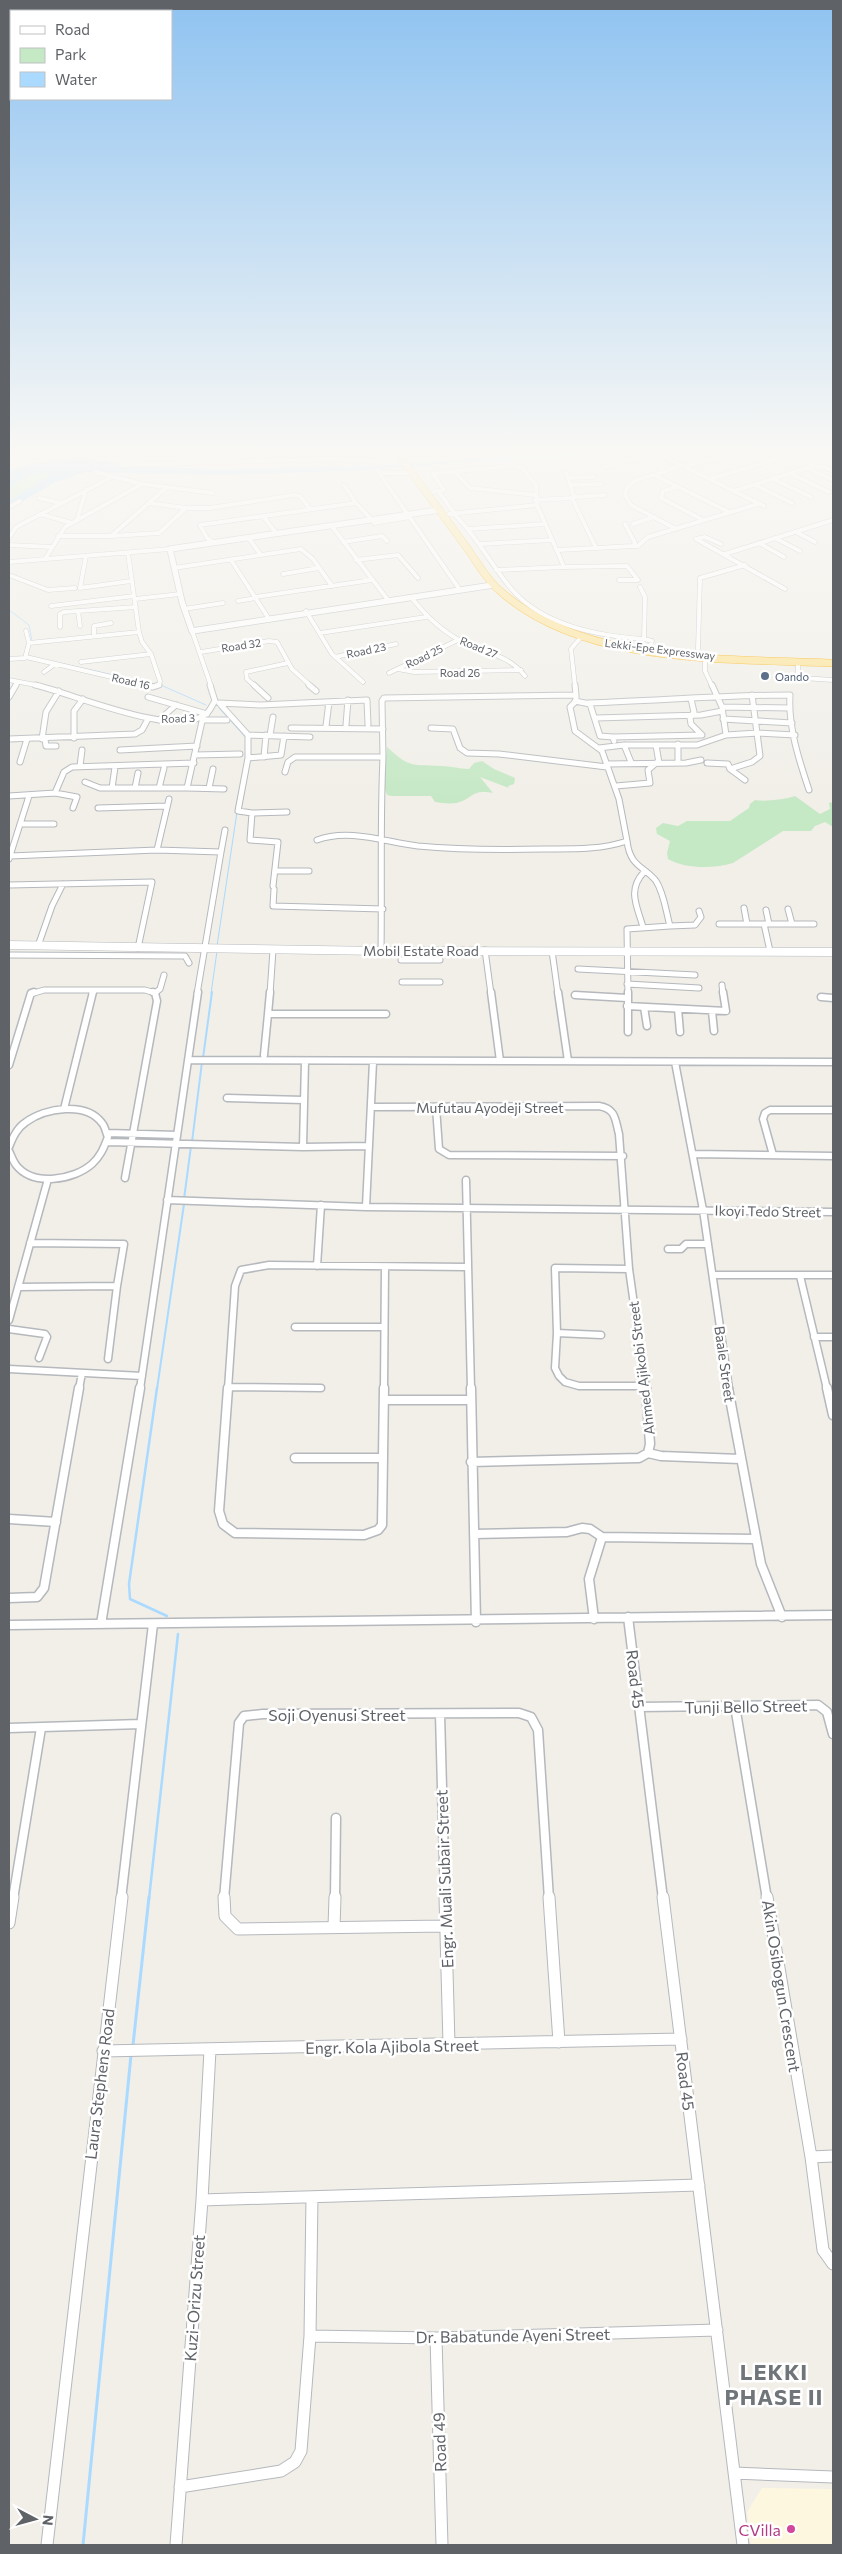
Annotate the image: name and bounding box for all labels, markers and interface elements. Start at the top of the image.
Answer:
legend [10,10,172,100]
text: Road [55,20,90,38]
text: Park [55,45,86,63]
text: Water [55,70,97,88]
street label: Road 27 [458,634,500,661]
street label: Road 32 [220,635,262,655]
street label: Lekki-Epe Expressway [604,636,716,662]
street label: Road 23 [345,639,387,661]
street label: Road 25 [403,641,445,671]
street label: Road 26 [440,666,481,679]
street label: Road 16 [110,670,152,692]
marker: Oando [759,670,771,682]
place label: Oando [775,670,809,683]
street label: Road 3 [161,711,195,725]
street label: Mobil Estate Road [363,942,479,959]
street label: Mufutau Ayodeji Street [416,1099,564,1116]
street label: Ikoyi Tedo Street [714,1202,822,1220]
street label: Ahmed Ajikobi Street [624,1300,658,1436]
street label: Baale Street [711,1325,739,1404]
street label: Road 45 [623,1648,649,1710]
street label: Tunji Bello Street [684,1695,808,1717]
street label: Soji Oyenusi Street [268,1705,406,1724]
street label: Engr. Muali Subair Street [431,1789,457,1969]
street label: Akin Osibogun Crescent [759,1898,805,2074]
street label: Laura Stephens Road [80,2007,118,2161]
street label: Engr. Kola Ajibola Street [305,2035,480,2057]
street label: Road 45 [673,2050,699,2112]
street label: Kuzi-Orizu Street [180,2234,208,2362]
street label: Dr. Babatunde Ayeni Street [416,2324,611,2346]
district label: LEKKI PHASE II [725,2358,823,2410]
street label: Road 49 [428,2412,450,2472]
north arrow [10,2494,60,2544]
text: N [39,2514,57,2527]
place label: CVilla [738,2520,781,2539]
marker: CVilla [785,2523,797,2535]

